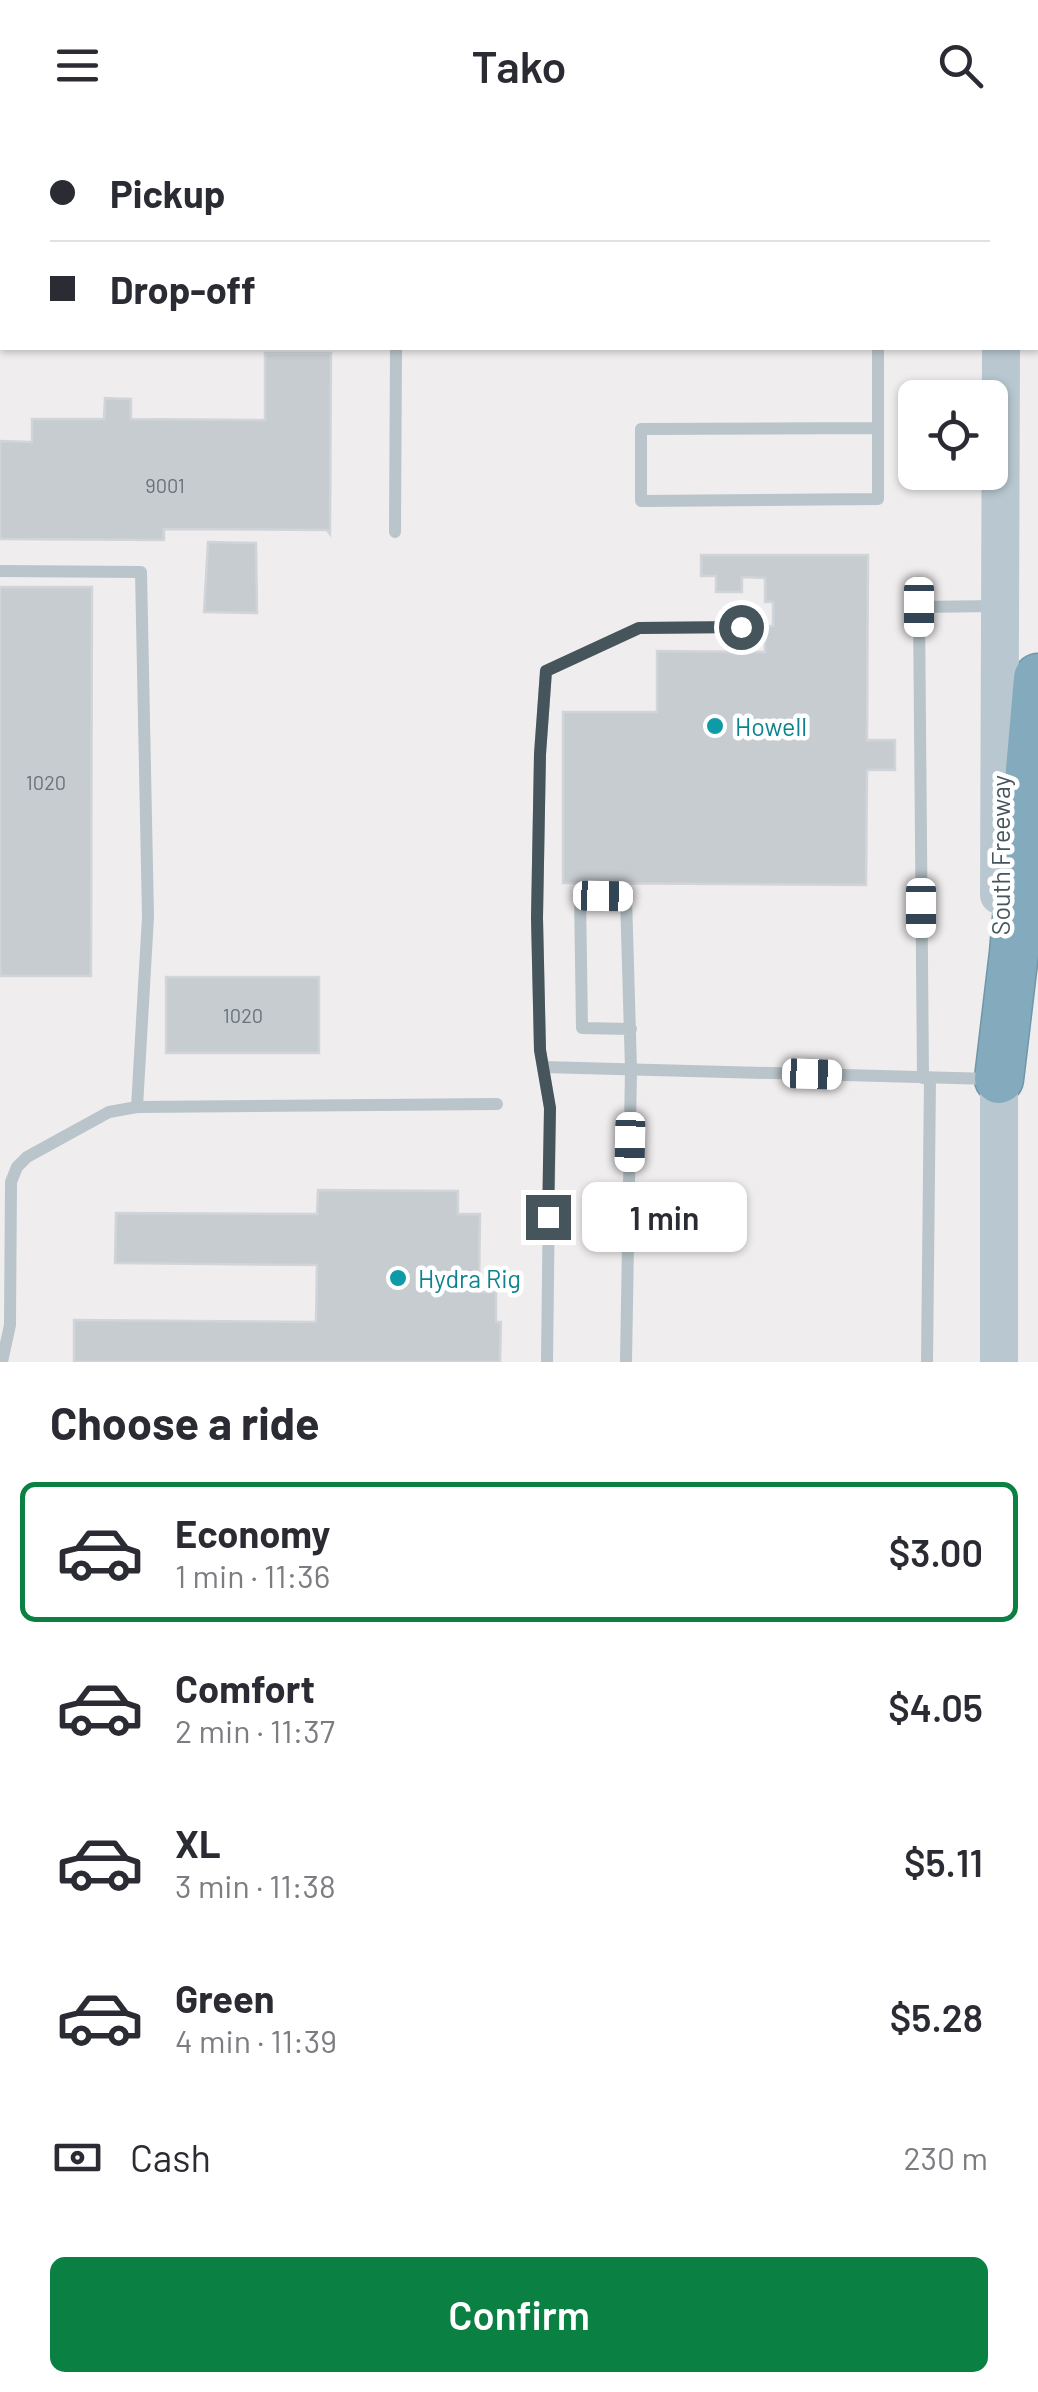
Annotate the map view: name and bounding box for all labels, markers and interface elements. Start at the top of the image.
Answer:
icon: menu [50,38,105,93]
text: Tako [471,38,567,92]
icon: search [933,38,988,93]
text: Pickup [110,170,225,216]
text: Drop-off [110,266,256,312]
map controls [898,380,1008,490]
button: locate [898,380,1008,490]
house number: 9001 [145,473,185,497]
car [904,577,934,637]
route start [719,605,764,650]
place label: Howell [735,711,807,741]
marker: Howell [704,715,726,737]
house number: 1020 [26,770,66,794]
street label: South Freeway [985,775,1015,935]
car [906,878,936,938]
car [573,880,633,912]
house number: 1020 [223,1003,263,1027]
car [781,1058,843,1090]
car [614,1112,646,1172]
callout: 1 min [583,1182,748,1252]
route end [526,1195,571,1240]
text: 1 min [630,1198,699,1236]
place label: Hydra Rig [418,1263,521,1293]
marker: Hydra Rig [387,1267,409,1289]
text: Choose a ride [50,1395,320,1449]
icon: car [55,1507,145,1597]
text: Economy [175,1510,330,1556]
text: $3.00 [889,1529,983,1575]
text: 1 min · 11:36 [175,1556,330,1594]
icon: car [55,1662,145,1752]
text: Comfort [175,1665,315,1711]
text: $4.05 [888,1684,983,1730]
text: 2 min · 11:37 [175,1711,335,1749]
icon: car [55,1817,145,1907]
text: XL [175,1820,221,1866]
text: $5.11 [904,1839,983,1885]
text: 3 min · 11:38 [175,1866,336,1904]
icon: car [55,1972,145,2062]
text: Green [175,1975,275,2021]
text: $5.28 [890,1994,983,2040]
text: 4 min · 11:39 [175,2021,337,2059]
icon: cash [50,2130,105,2185]
text: Cash [130,2134,211,2180]
text: 230 m [904,2138,988,2176]
button: Confirm [50,2257,988,2372]

